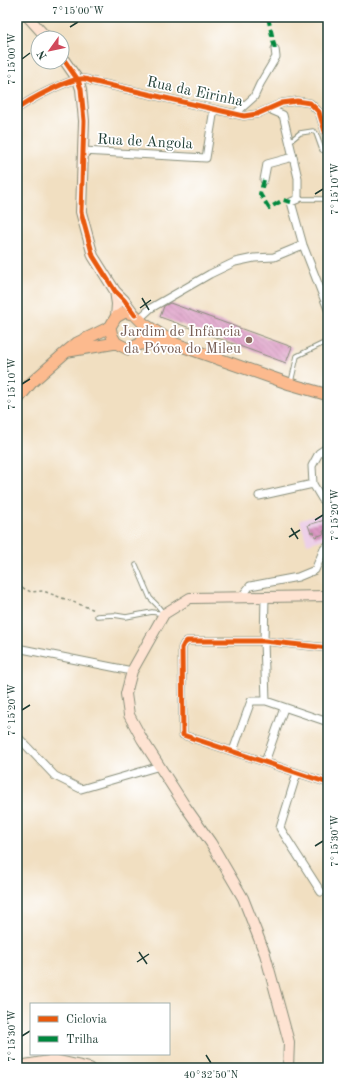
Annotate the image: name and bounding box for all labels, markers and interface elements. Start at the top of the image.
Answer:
text: 7°15'00"W [52,6,104,16]
north arrow [30,30,70,70]
text: 7°15'00"W [7,33,17,85]
text: N [36,48,50,61]
street label: Rua da Eirinha [145,75,245,110]
street label: Rua de Angola [97,132,194,153]
text: 7°15'10"W [330,163,340,215]
place label: Jardim de Infância da Póvoa do Mileu [120,325,242,357]
marker: Jardim de Infância da Póvoa do Mileu [244,335,254,345]
text: 7°15'10"W [7,358,17,410]
text: 7°15'20"W [330,489,340,541]
text: 7°15'20"W [7,684,17,736]
text: 7°15'30"W [330,815,340,867]
legend [30,1003,170,1055]
text: 7°15'30"W [7,1010,17,1062]
text: Ciclovia [66,1014,107,1026]
text: Trilha [66,1034,98,1046]
text: 40°32'50"N [184,1070,239,1080]

